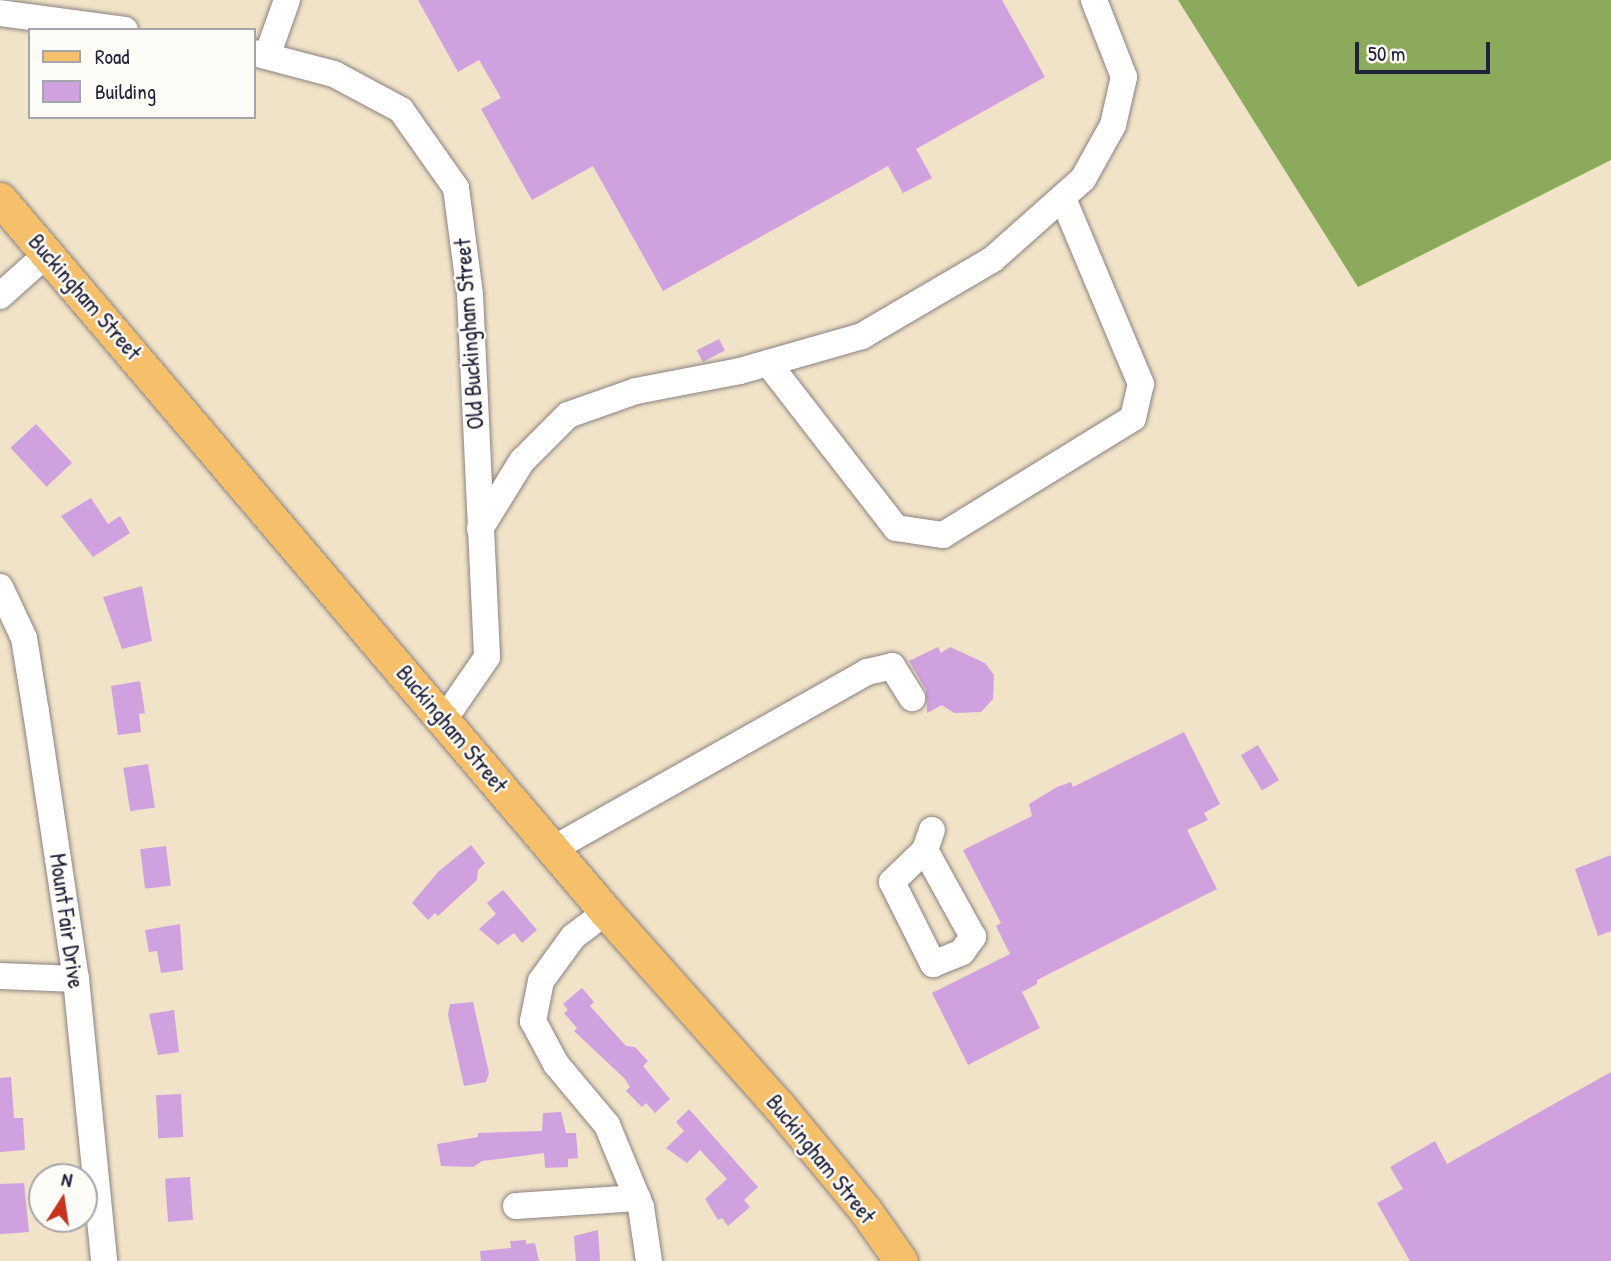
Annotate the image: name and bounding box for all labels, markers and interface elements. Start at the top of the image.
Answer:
legend [28,28,256,119]
scale bar [1359,28,1494,72]
text: 50 m [1368,39,1405,68]
text: Road [95,42,129,71]
text: Building [95,77,156,106]
street label: Buckingham Street [23,228,147,366]
street label: Old Buckingham Street [449,238,489,430]
street label: Buckingham Street [391,660,513,798]
street label: Mount Fair Drive [44,852,90,990]
street label: Buckingham Street [760,1089,882,1229]
north arrow [28,1163,98,1233]
text: N [59,1166,75,1193]

